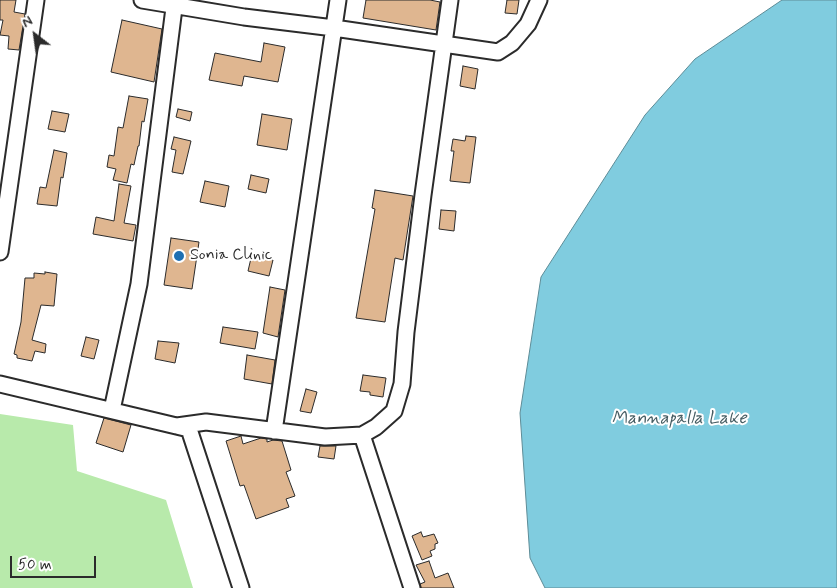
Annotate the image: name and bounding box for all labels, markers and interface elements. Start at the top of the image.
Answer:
north arrow [10,10,60,60]
text: N [19,12,36,32]
place label: Sonia Clinic [190,246,272,266]
marker: Sonia Clinic [172,249,186,263]
water label: Mannapalla Lake [611,408,747,430]
scale bar [12,546,99,578]
text: 50 m [18,555,52,575]

